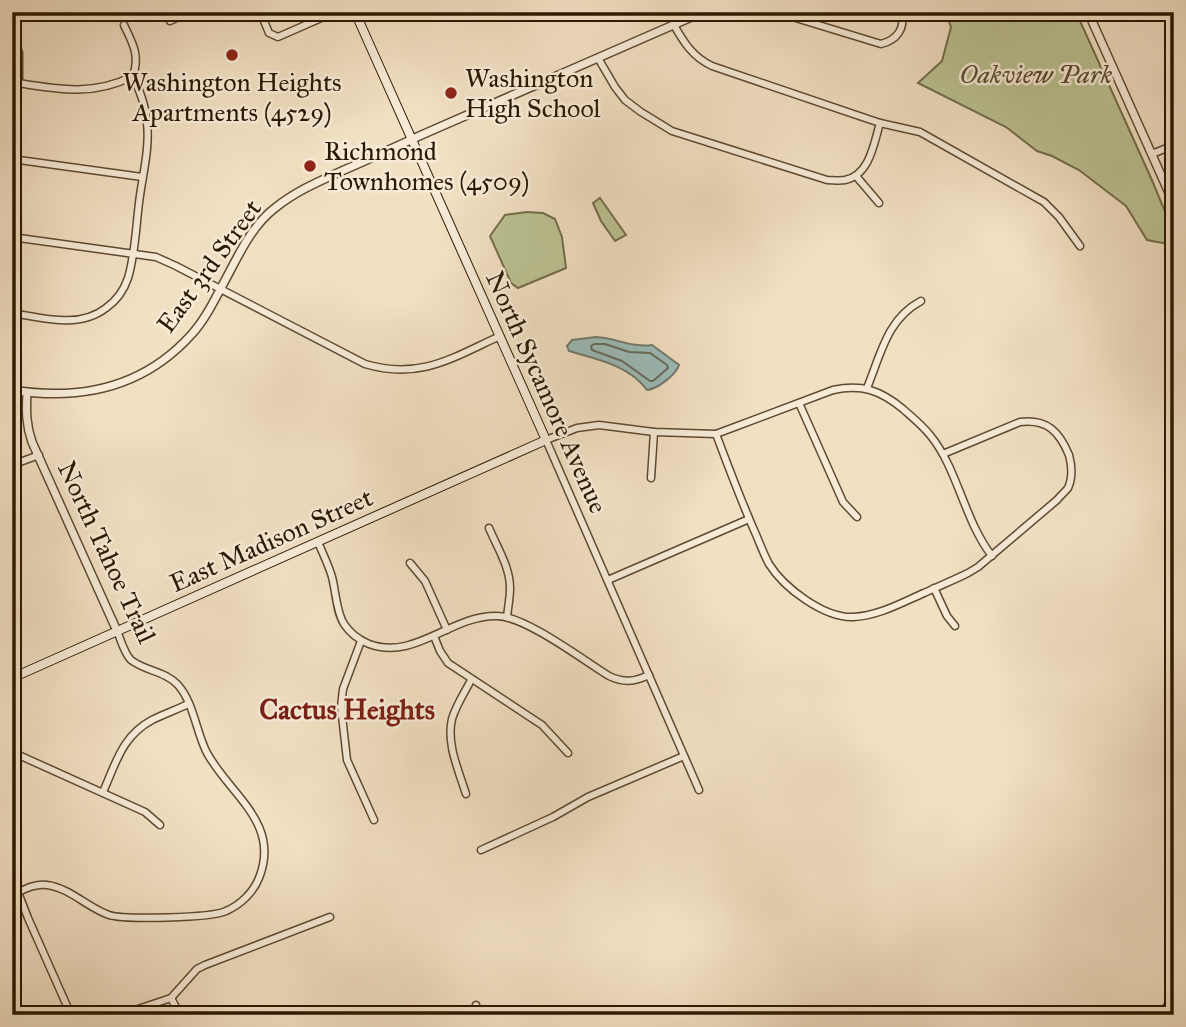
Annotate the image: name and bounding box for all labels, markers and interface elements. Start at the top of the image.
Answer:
marker: Washington Heights Apartments (4529) [224,47,240,63]
park label: Oakview Park [960,58,1113,90]
place label: Washington High School [465,62,601,124]
place label: Washington Heights Apartments (4529) [122,66,342,128]
marker: Washington High School [443,85,459,101]
place label: Richmond Townhomes (4509) [324,135,529,197]
marker: Richmond Townhomes (4509) [302,158,318,174]
street label: East 3rd Street [150,193,268,339]
street label: North Sycamore Avenue [479,266,615,518]
street label: North Tahoe Trail [51,456,163,648]
street label: East Madison Street [164,481,378,599]
district label: Cactus Heights [259,692,435,727]

